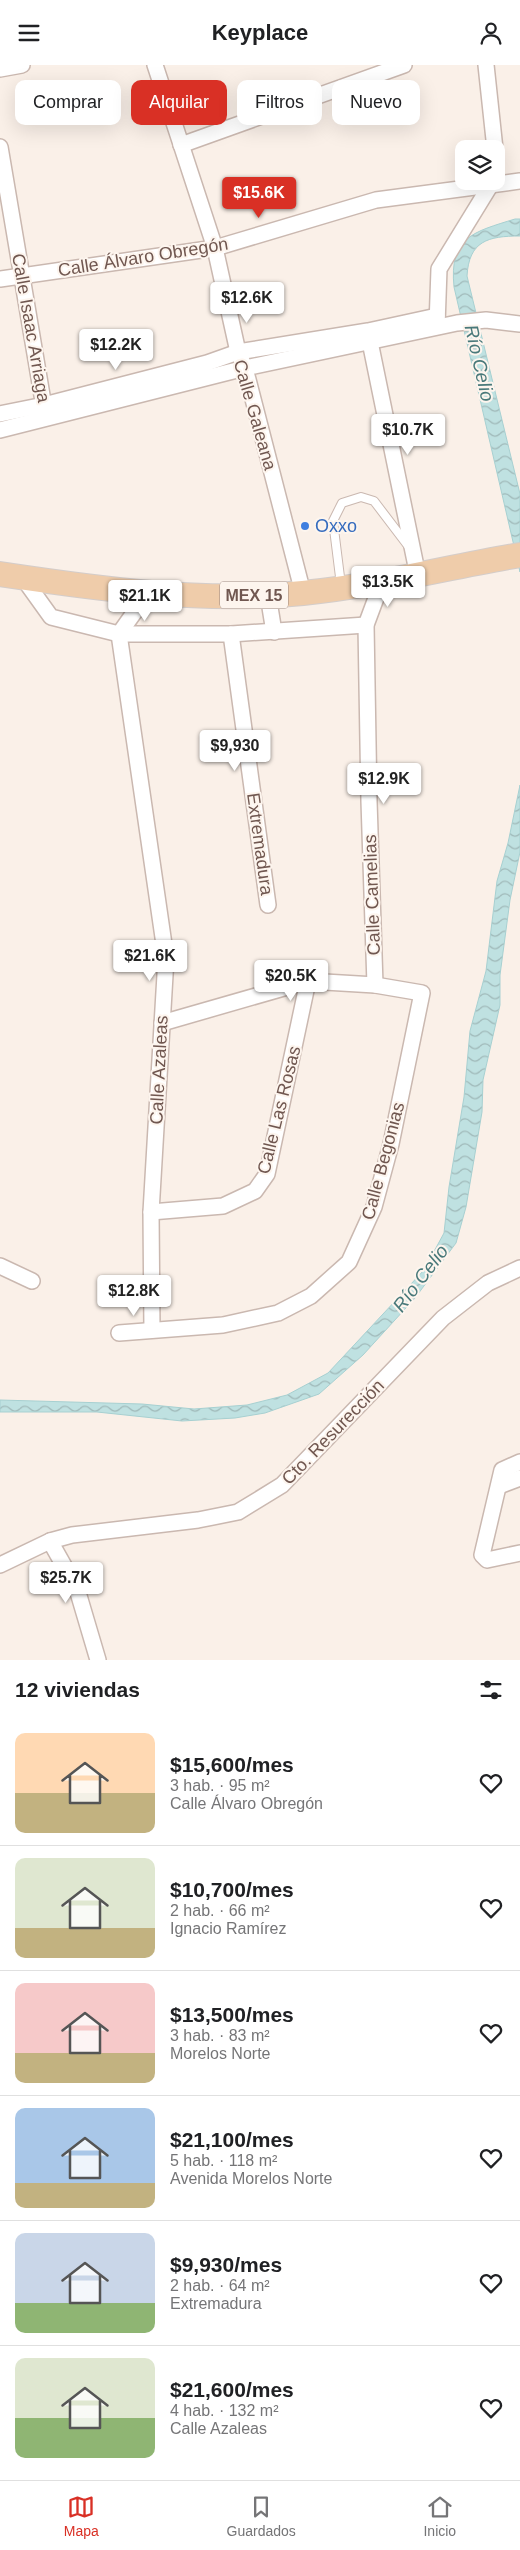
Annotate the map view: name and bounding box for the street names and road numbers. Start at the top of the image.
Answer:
street label: Calle Álvaro Obregón [56,234,230,280]
street label: Calle Isaac Arriaga [8,252,54,405]
street label: Calle Galeana [230,357,281,474]
road number: MEX 15 [220,581,288,609]
street label: Extremadura [243,792,277,897]
street label: Calle Camelias [360,834,384,956]
street label: Calle Azaleas [146,1015,172,1125]
street label: Calle Las Rosas [253,1044,305,1176]
street label: Calle Begonias [358,1100,408,1222]
street label: Cto. Resurección [278,1375,388,1489]

